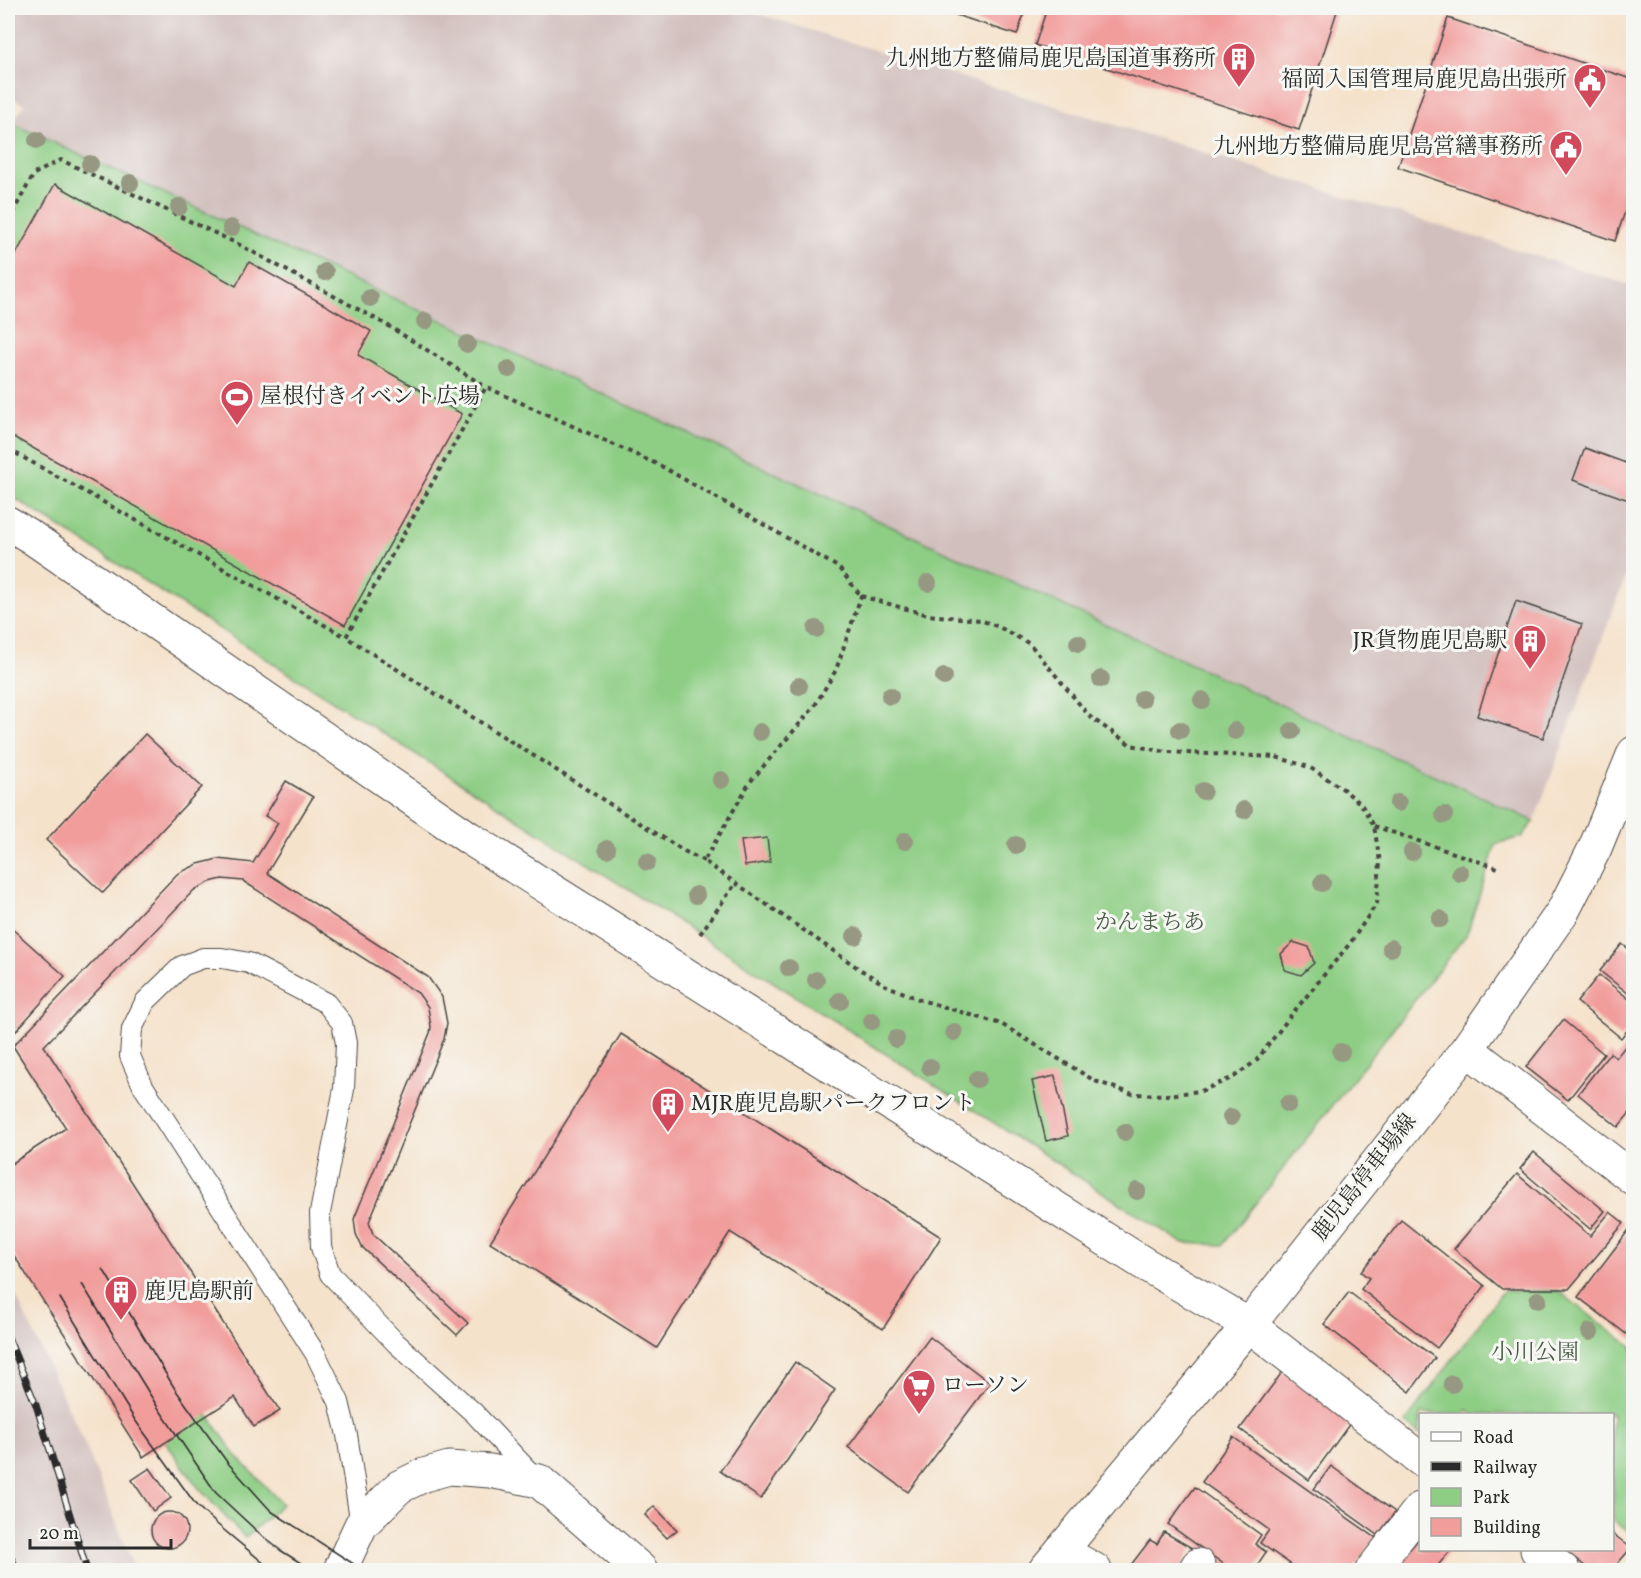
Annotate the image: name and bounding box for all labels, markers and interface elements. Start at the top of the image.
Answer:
building icon: 九州地方整備局鹿児島国道事務所 [1221,41,1257,88]
place label: 九州地方整備局鹿児島国道事務所 [886,44,1216,75]
public building icon: 福岡入国管理局鹿児島出張所 [1572,62,1608,109]
place label: 福岡入国管理局鹿児島出張所 [1281,65,1567,96]
public building icon: 九州地方整備局鹿児島営繕事務所 [1548,129,1584,176]
place label: 九州地方整備局鹿児島営繕事務所 [1213,132,1543,163]
sports icon: 屋根付きイベント広場 [219,379,255,426]
place label: 屋根付きイベント広場 [260,382,480,413]
building icon: JR貨物鹿児島駅 [1512,623,1548,670]
place label: JR貨物鹿児島駅 [1353,626,1507,657]
park label: かんまちあ [1095,908,1205,939]
building icon: MJR鹿児島駅パークフロント [650,1086,686,1133]
place label: MJR鹿児島駅パークフロント [691,1089,976,1120]
street label: 鹿児島停車場線 [1305,1108,1425,1248]
building icon: 鹿児島駅前 [103,1274,139,1321]
place label: 鹿児島駅前 [144,1277,254,1308]
park label: 小川公園 [1491,1338,1579,1369]
supermarket icon: ローソン [901,1368,937,1415]
place label: ローソン [942,1371,1029,1402]
legend [1419,1413,1614,1551]
text: Road [1473,1426,1514,1451]
text: Railway [1473,1456,1537,1481]
text: Park [1473,1486,1510,1511]
scale bar [30,1512,171,1550]
text: Building [1473,1516,1541,1541]
text: 20 m [39,1522,79,1547]

